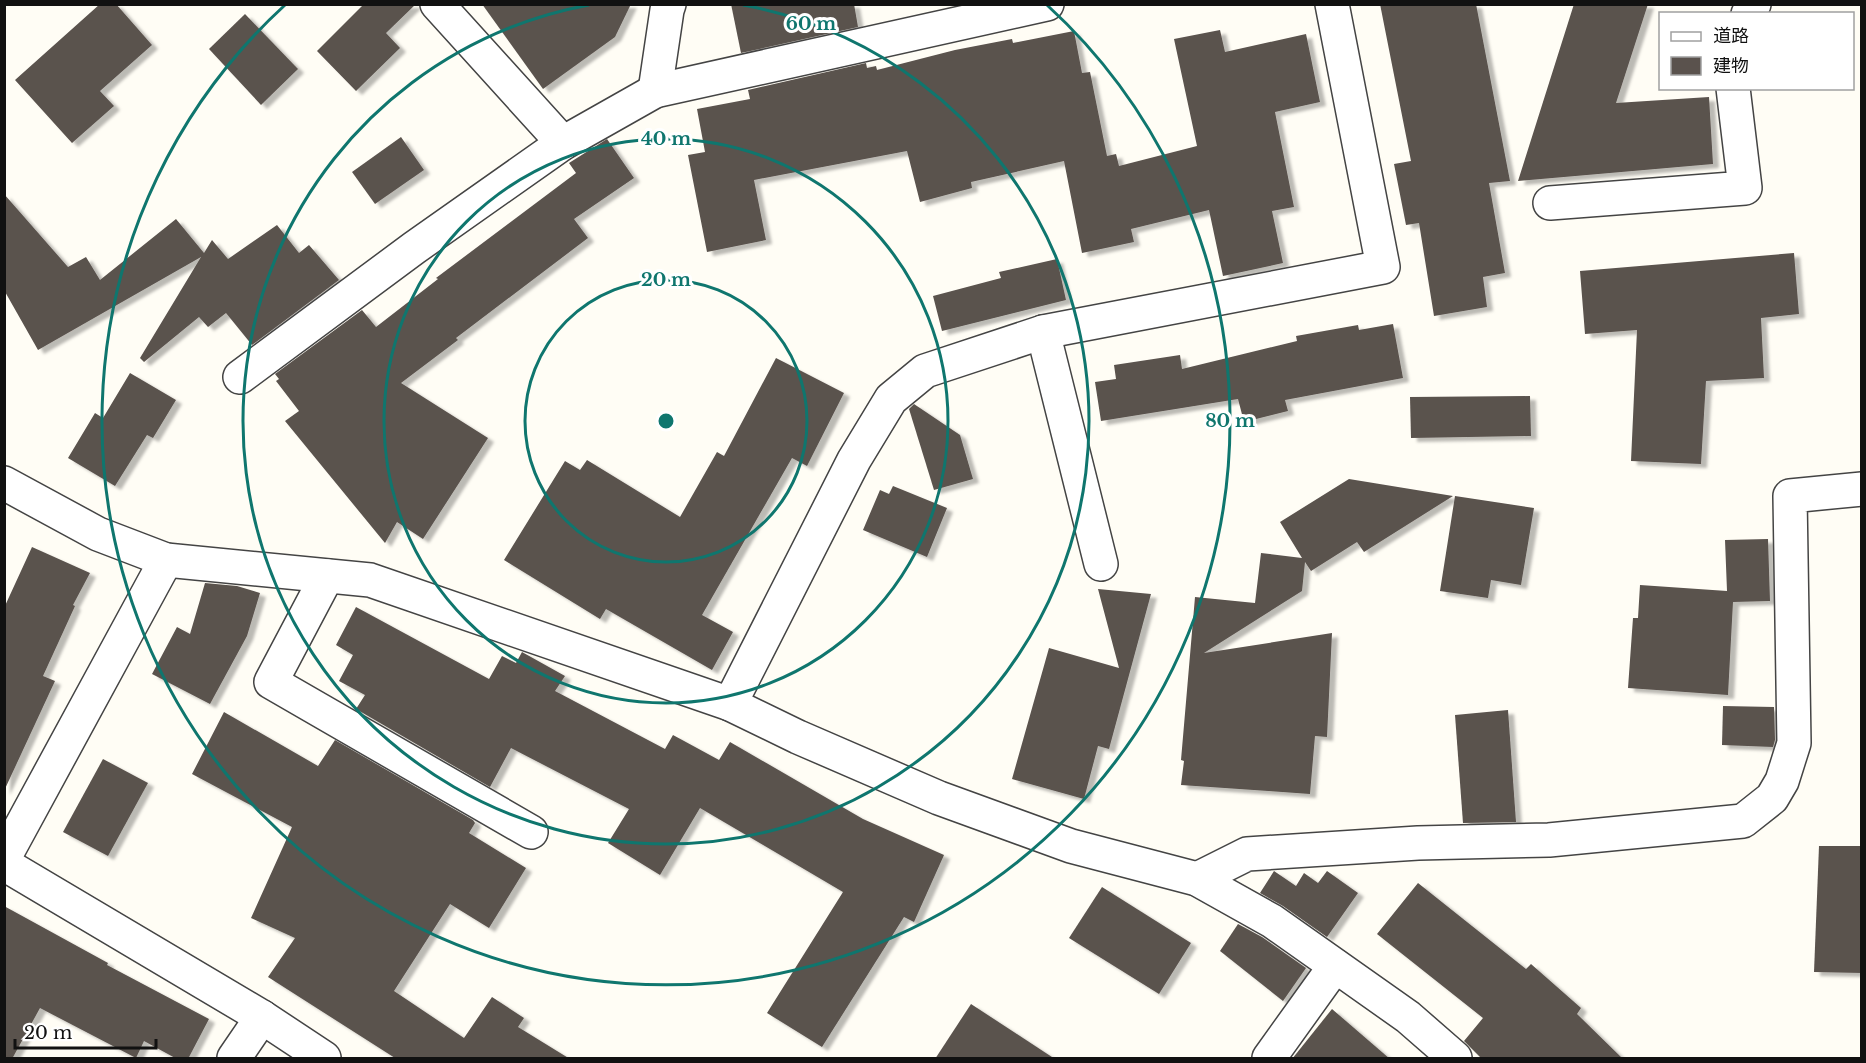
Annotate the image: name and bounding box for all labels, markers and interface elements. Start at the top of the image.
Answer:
legend [1659,12,1854,90]
text: 60 m [786,13,836,35]
text: 道路 [1713,25,1749,47]
text: 建物 [1713,55,1749,77]
text: 40 m [641,128,691,150]
text: 20 m [641,269,691,291]
text: 80 m [1205,410,1255,432]
centre of rings [656,411,676,431]
scale bar [15,1012,156,1050]
text: 20 m [24,1022,72,1044]

